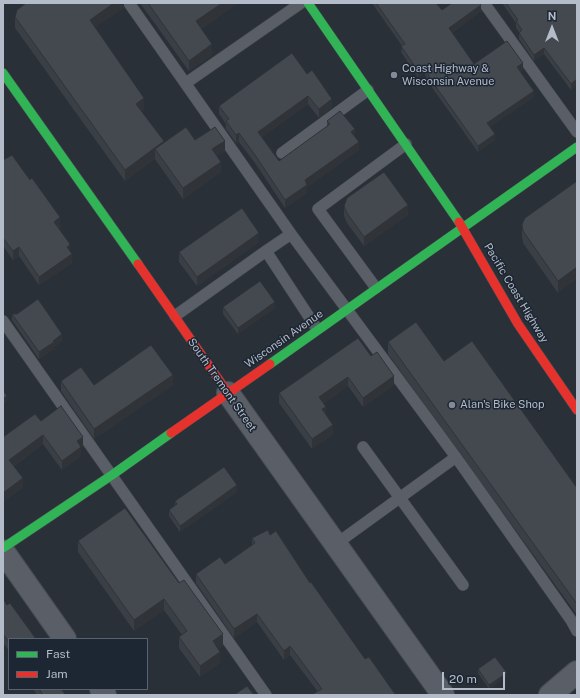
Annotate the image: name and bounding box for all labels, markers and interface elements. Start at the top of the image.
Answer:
north arrow [532,8,572,48]
text: N [548,10,556,22]
place label: Coast Highway & Wisconsin Avenue [402,62,494,88]
marker: Coast Highway & Wisconsin Avenue [389,70,399,80]
street label: Pacific Coast Highway [481,241,551,345]
street label: Wisconsin Avenue [242,307,326,371]
street label: South Tremont Street [185,336,259,434]
place label: Alan's Bike Shop [460,398,545,412]
marker: Alan's Bike Shop [447,400,457,410]
legend [8,638,148,690]
text: Fast [46,647,70,661]
scale bar [444,664,507,690]
text: Jam [46,667,68,681]
text: 20 m [449,672,477,686]

